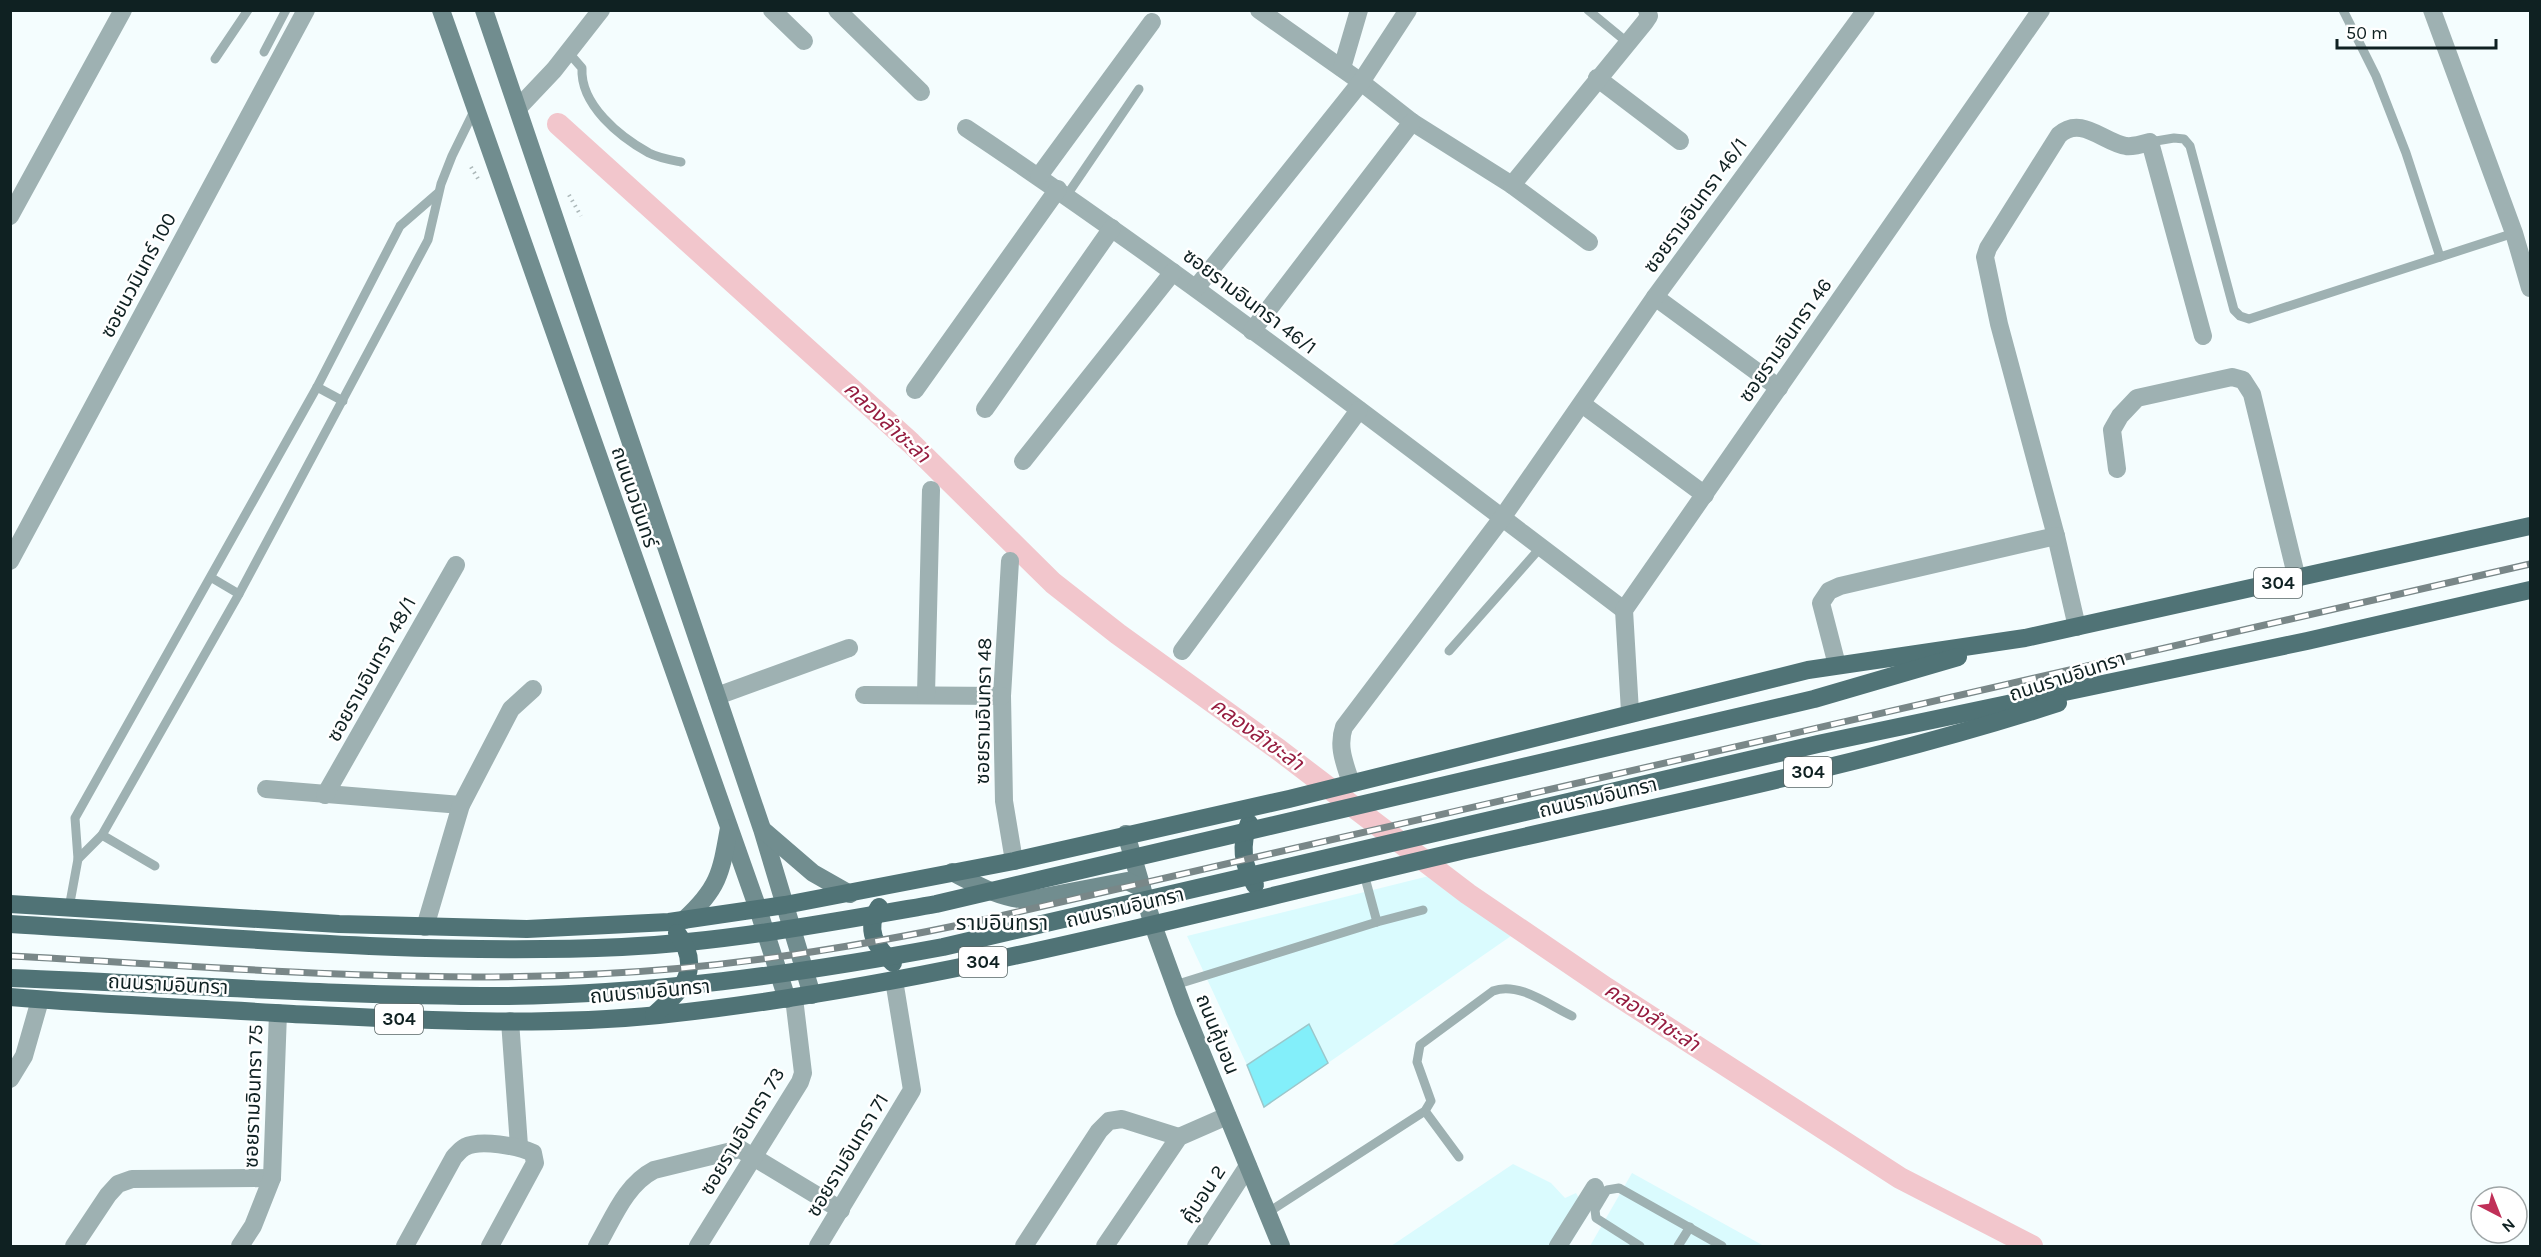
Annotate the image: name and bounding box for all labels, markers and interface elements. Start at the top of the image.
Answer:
scale bar [2337,12,2496,50]
text: 50 m [2346,22,2388,44]
street label: ซอยรามอินทรา 46/1 [1639,133,1752,277]
street label: ซอยนวมินทร์ 100 [96,209,181,342]
street label: ซอยรามอินทรา 46/1 [1178,244,1321,359]
street label: ซอยรามอินทรา 46 [1734,274,1837,407]
water label: คลองลำชะล่า [839,376,936,469]
street label: ถนนนวมินทร์ [607,444,663,552]
road number: 304 [2254,568,2302,598]
street label: ซอยรามอินทรา 48/1 [322,593,421,746]
street label: ซอยรามอินทรา 48 [971,637,996,785]
street label: ถนนรามอินทรา [2006,647,2128,706]
water label: คลองลำชะล่า [1206,693,1309,776]
road number: 304 [1784,757,1832,787]
street label: ถนนรามอินทรา [1537,773,1659,822]
street label: ถนนรามอินทรา [1064,883,1186,932]
district label: รามอินทรา [956,910,1048,936]
road number: 304 [959,947,1007,977]
street label: ถนนรามอินทรา [107,970,229,999]
street label: ถนนรามอินทรา [589,975,711,1008]
water label: คลองลำชะล่า [1600,978,1705,1057]
street label: ถนนคู้บอน [1190,991,1244,1078]
road number: 304 [375,1004,423,1034]
street label: ซอยรามอินทรา 75 [239,1024,268,1168]
street label: ซอยรามอินทรา 73 [695,1063,789,1199]
street label: ซอยรามอินทรา 71 [802,1090,893,1221]
street label: คู้บอน 2 [1176,1161,1231,1228]
north arrow [2469,1185,2529,1245]
text: N [2498,1215,2519,1237]

